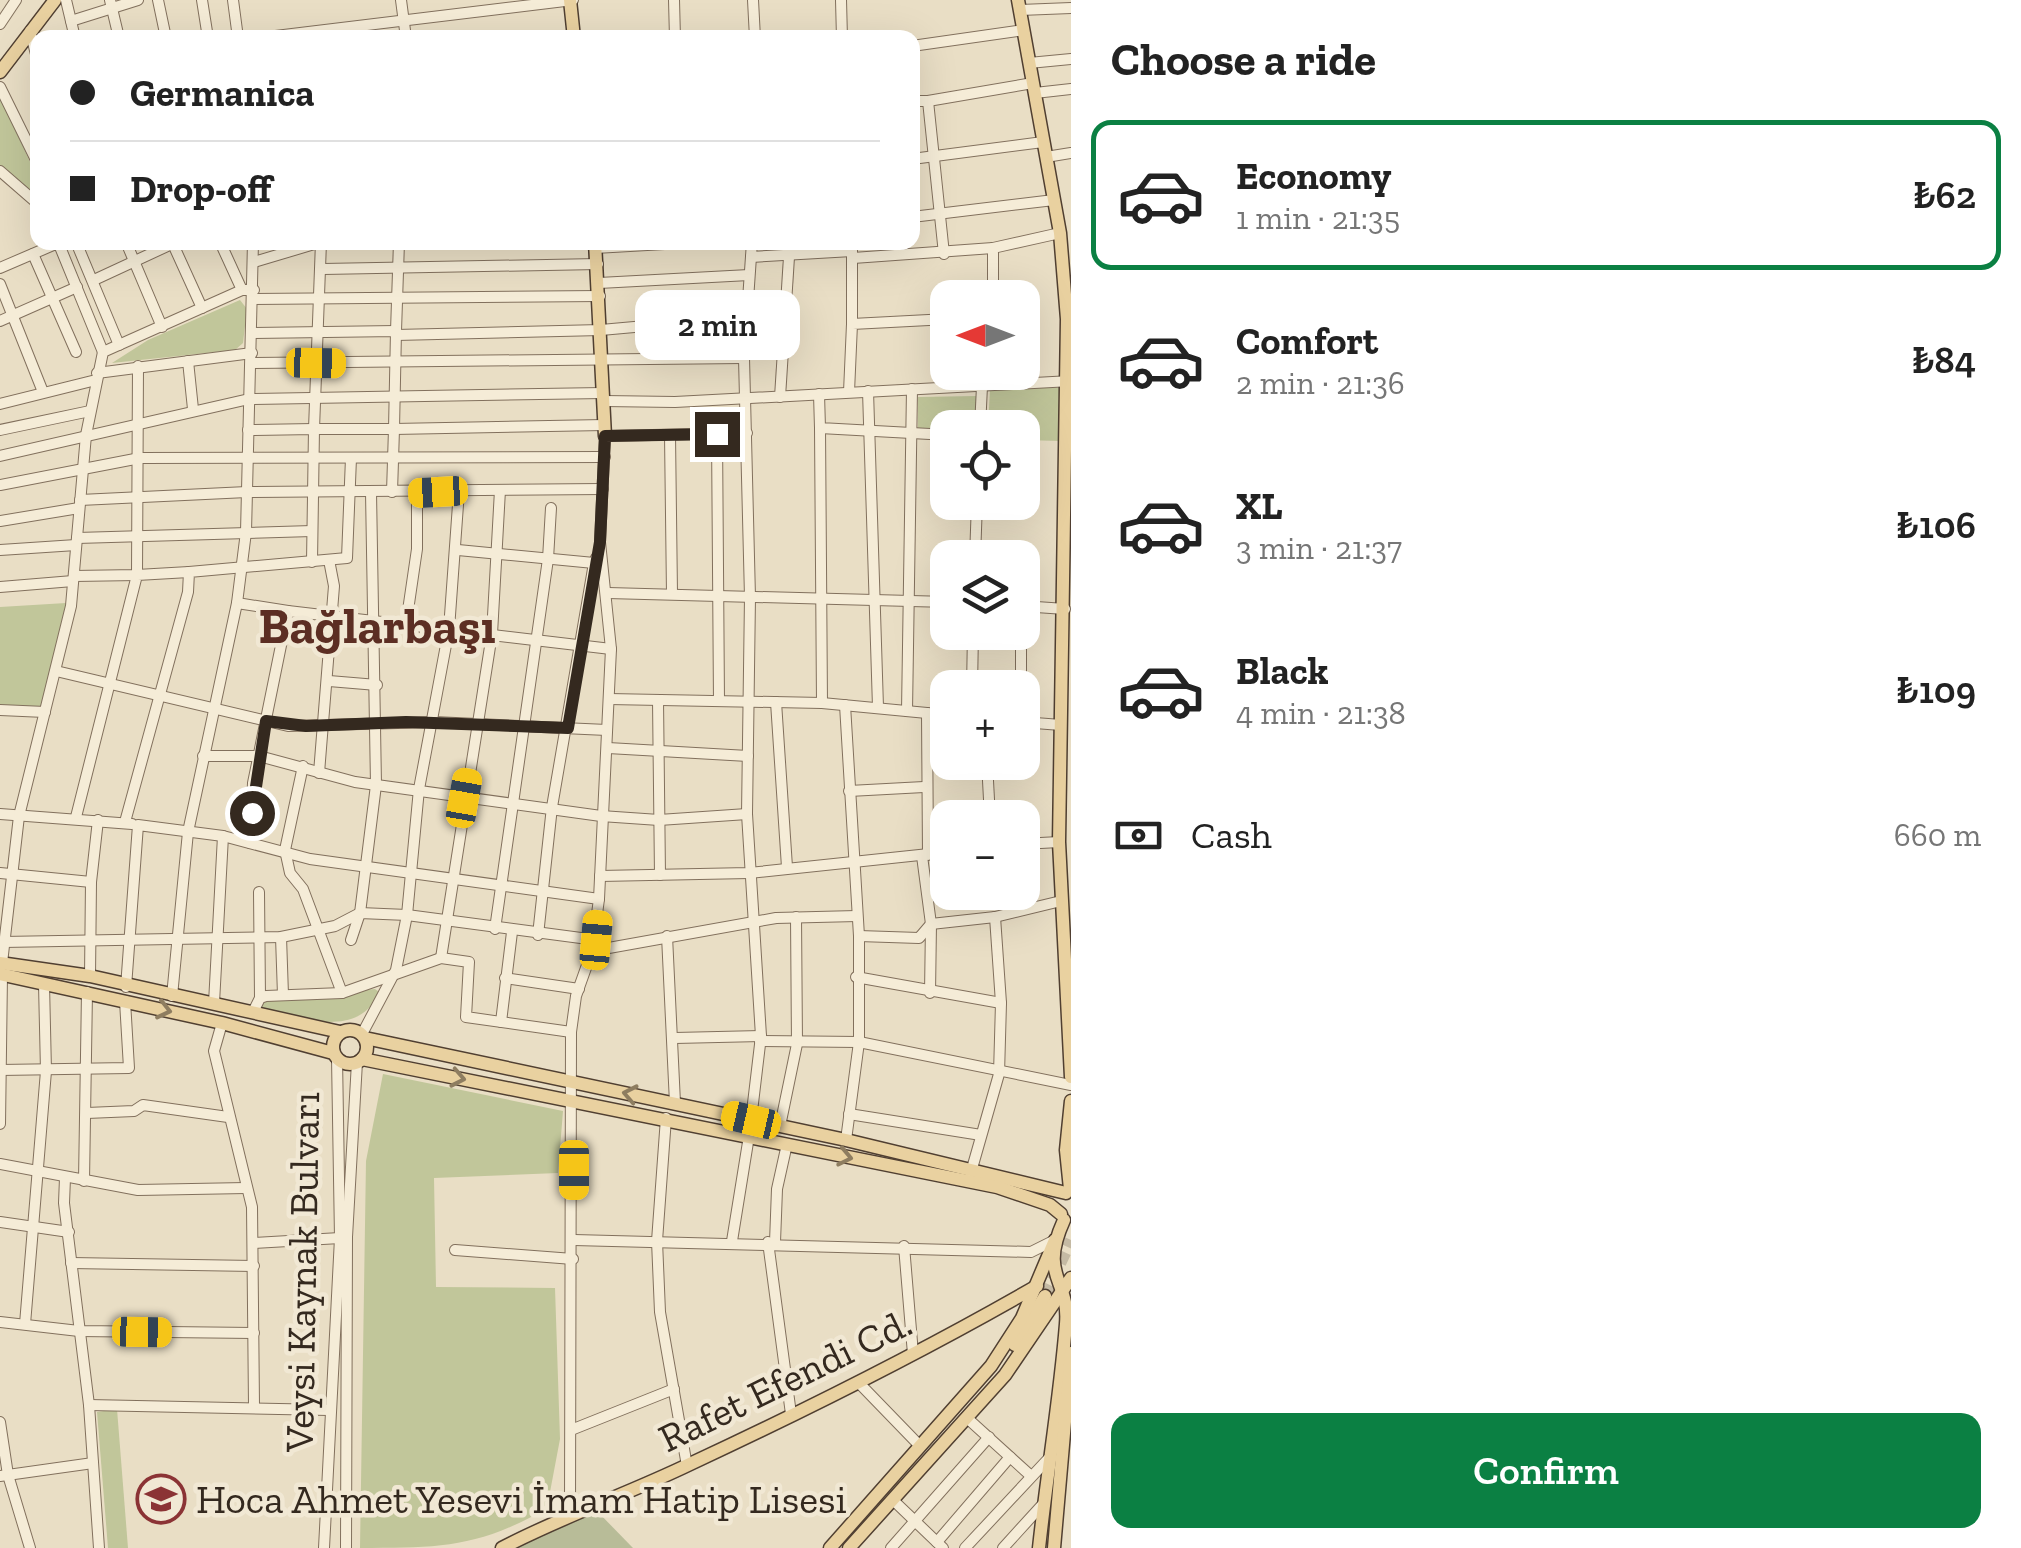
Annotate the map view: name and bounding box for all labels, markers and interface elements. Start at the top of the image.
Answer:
text: Choose a ride [1111,33,1376,87]
text: Germanica [130,70,315,116]
icon: car [1116,150,1206,240]
text: Economy [1236,153,1391,199]
text: Drop-off [130,166,271,212]
text: ₺62 [1913,172,1976,218]
text: 1 min · 21:35 [1236,199,1400,237]
north arrow [930,280,1040,390]
map controls [930,280,1040,910]
callout: 2 min [634,289,800,359]
text: 2 min [678,306,757,344]
icon: car [1116,315,1206,405]
text: Comfort [1236,318,1378,364]
text: ₺84 [1911,337,1976,383]
car [286,347,346,379]
text: 2 min · 21:36 [1236,364,1405,402]
button: locate [930,410,1040,520]
route end [695,412,740,457]
car [407,475,469,509]
icon: car [1116,480,1206,570]
text: XL [1236,483,1283,529]
text: ₺106 [1896,502,1976,548]
text: 3 min · 21:37 [1236,529,1402,567]
button: layers [930,540,1040,650]
district label: Bağlarbaşı [258,596,496,656]
icon: car [1116,645,1206,735]
text: Black [1236,648,1329,694]
text: ₺109 [1896,667,1976,713]
button: + [930,670,1040,780]
text: 4 min · 21:38 [1236,694,1406,732]
car [444,766,484,830]
route start [230,791,275,836]
button: − [930,800,1040,910]
icon: cash [1111,808,1166,863]
text: Cash [1191,812,1272,858]
text: 660 m [1894,816,1981,854]
car [578,909,614,971]
one-way arrow [155,998,172,1019]
one-way arrow [449,1066,466,1087]
one-way arrow [621,1084,638,1105]
street label: Veysi Kaynak Bulvarı [275,1092,329,1453]
car [718,1099,784,1141]
car [559,1140,589,1200]
one-way arrow [836,1145,853,1166]
street label: Rafet Efendi Cd. [651,1298,919,1462]
car [112,1316,172,1348]
button: Confirm [1111,1413,1981,1528]
school or university icon: Hoca Ahmet Yesevi İmam Hatip Lisesi [135,1473,187,1525]
place label: Hoca Ahmet Yesevi İmam Hatip Lisesi [196,1475,847,1523]

